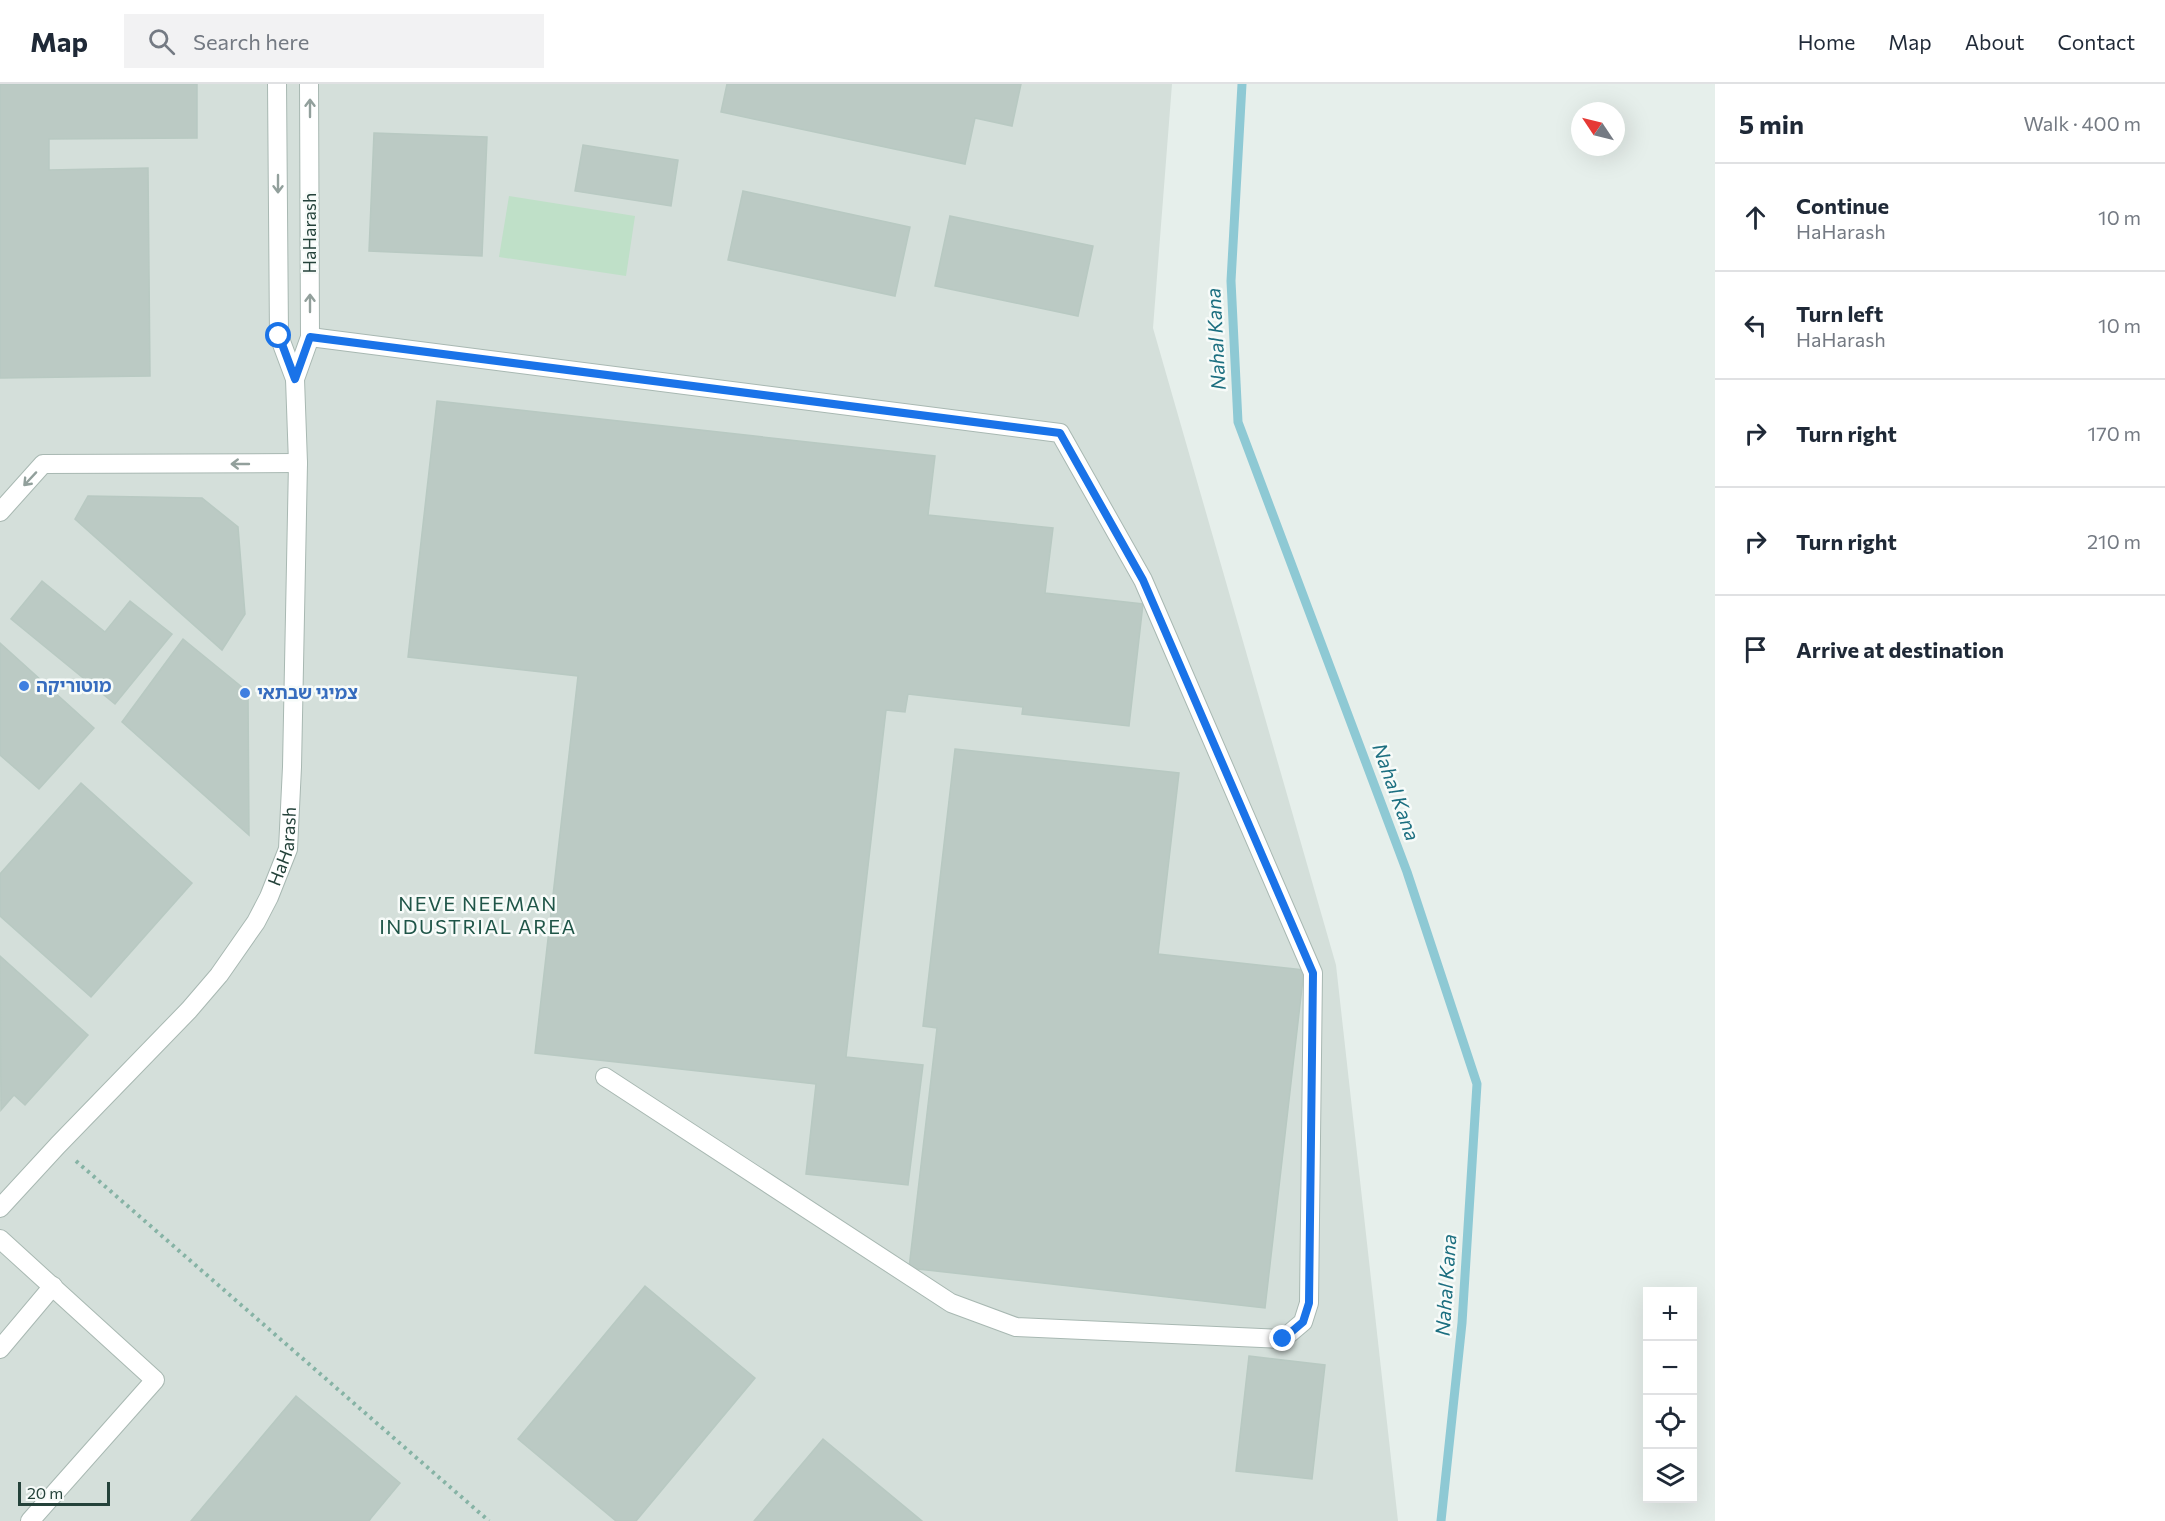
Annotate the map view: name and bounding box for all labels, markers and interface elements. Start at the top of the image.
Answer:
search box [124,14,544,68]
text: Map [30,24,88,58]
icon: search [145,25,178,58]
text: Search here [193,28,309,55]
text: Home [1798,29,1855,54]
text: Map [1888,29,1932,54]
text: About [1965,29,2024,54]
text: Contact [2057,29,2135,54]
one-way arrow [304,98,316,118]
north arrow [1571,102,1625,156]
text: 5 min [1739,108,1804,139]
text: Walk · 400 m [2024,111,2141,135]
one-way arrow [272,174,283,194]
text: Continue [1796,192,1889,219]
street label: HaHarash [298,193,320,273]
icon: ahead [1739,201,1772,234]
text: 10 m [2098,205,2141,229]
text: HaHarash [1796,219,1886,243]
water label: Nahal Kana [1200,287,1230,391]
one-way arrow [304,293,316,313]
text: Turn left [1796,300,1883,327]
icon: left [1739,309,1772,342]
text: 10 m [2098,313,2141,337]
route start [265,322,291,348]
text: HaHarash [1796,327,1886,351]
icon: right [1739,417,1772,450]
text: Turn right [1796,420,1897,447]
text: 170 m [2088,421,2141,445]
one-way arrow [230,458,250,470]
one-way arrow [23,471,37,486]
icon: right [1739,525,1772,558]
text: Turn right [1796,528,1897,555]
text: 210 m [2087,529,2141,553]
icon: arrive [1739,633,1772,666]
text: Arrive at destination [1796,636,2004,663]
place label: מוטוריקה [36,674,112,696]
marker: מוטוריקה [17,679,31,693]
place label: צמיגי שבתאי [257,681,358,703]
marker: צמיגי שבתאי [238,686,252,700]
water label: Nahal Kana [1368,740,1426,844]
street label: HaHarash [263,806,300,889]
district label: NEVE NEEMAN INDUSTRIAL AREA [379,891,577,938]
water label: Nahal Kana [1429,1233,1461,1337]
map controls [1643,1287,1697,1503]
button: + [1643,1287,1697,1341]
route end [1269,1325,1295,1351]
button: − [1643,1341,1697,1395]
button: locate [1643,1395,1697,1449]
button: layers [1643,1449,1697,1503]
scale bar [18,1479,110,1506]
text: 20 m [27,1483,63,1502]

